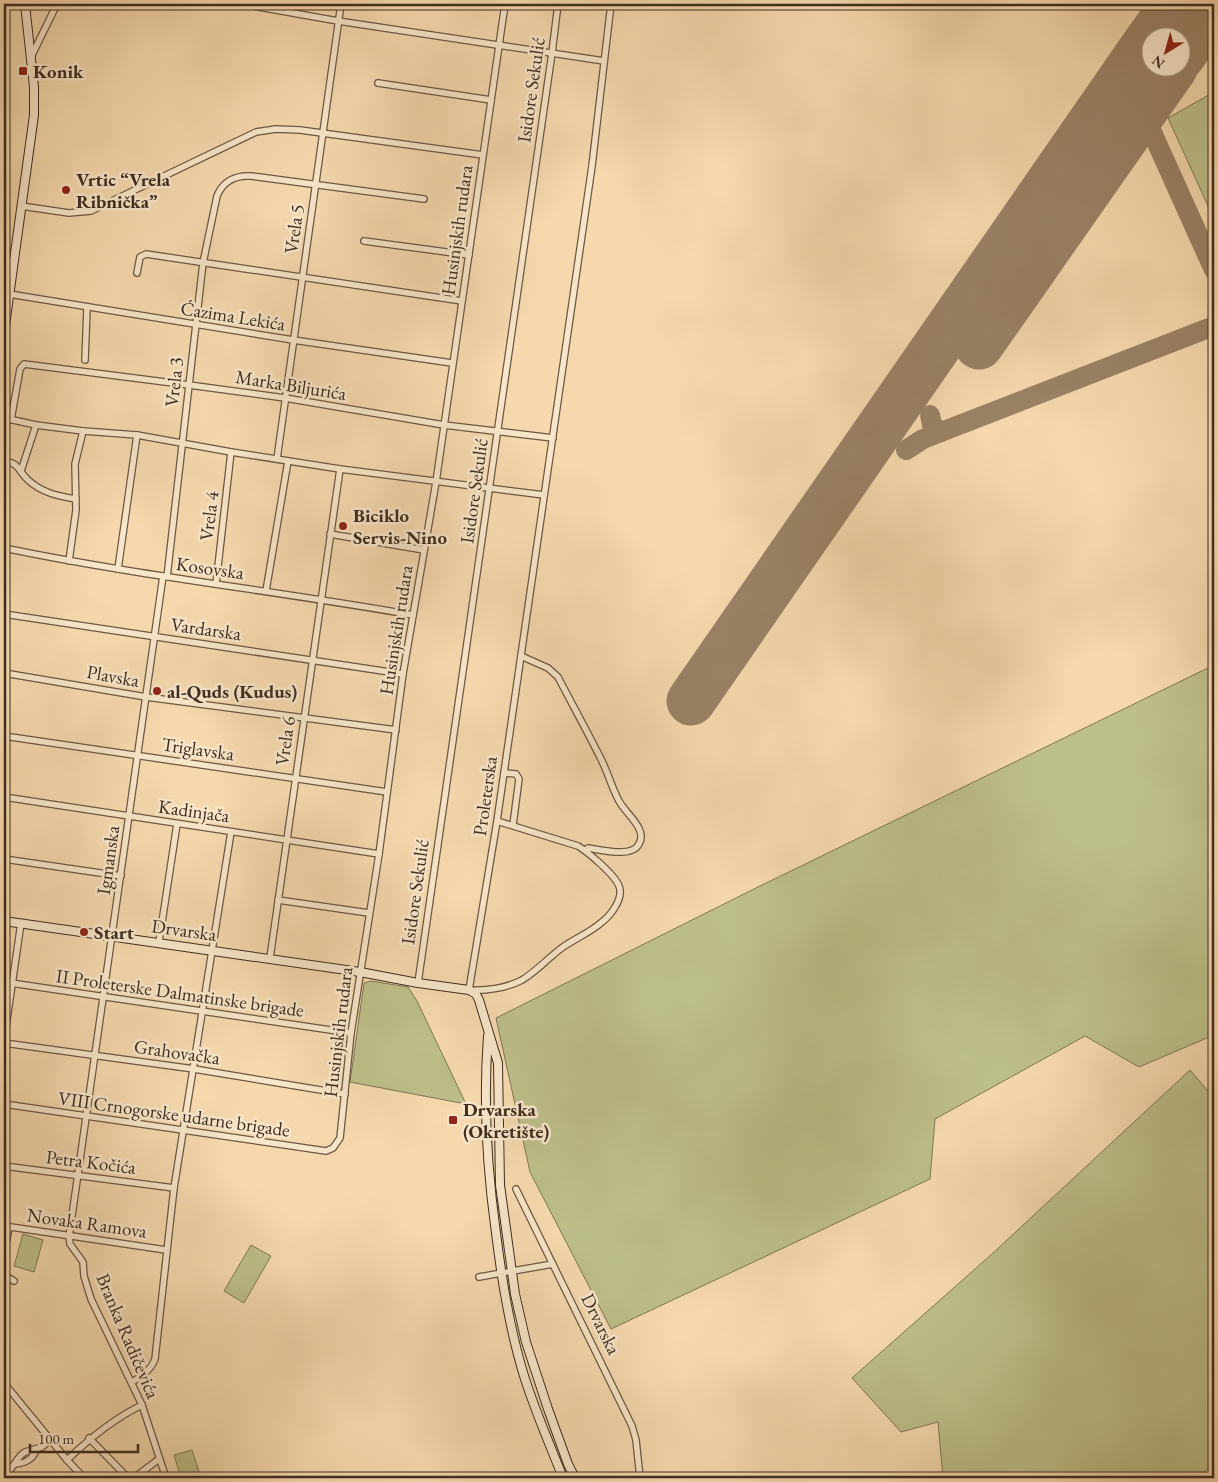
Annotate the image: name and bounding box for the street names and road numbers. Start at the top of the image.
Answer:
street label: Isidore Sekulić [511,36,551,144]
street label: Husinjskih rudara [435,163,479,297]
street label: Vrela 5 [278,203,310,255]
street label: Ćazima Lekića [179,295,288,337]
street label: Vrela 3 [159,356,189,408]
street label: Marka Biljurića [234,364,349,406]
street label: Isidore Sekulić [454,437,494,545]
street label: Vrela 4 [194,489,225,542]
street label: Kosovska [174,551,246,585]
street label: Husinjskih rudara [373,563,419,697]
street label: Vardarska [169,612,243,646]
street label: Plavska [85,659,142,693]
street label: Vrela 6 [269,715,301,767]
street label: Triglavska [160,732,236,767]
street label: Proleterska [467,754,503,837]
street label: Kadinjača [157,794,232,828]
street label: Igmanska [91,823,125,896]
street label: Isidore Sekulić [395,838,435,946]
street label: Drvarska [150,913,218,947]
street label: II Proleterske Dalmatinske brigade [54,963,306,1023]
street label: Husinjskih rudara [318,965,358,1099]
street label: Grahovačka [132,1034,222,1070]
street label: VIII Crnogorske udarne brigade [56,1085,292,1143]
street label: Petra Kočića [45,1144,138,1180]
street label: Novaka Ramova [25,1202,149,1244]
street label: Branka Radičevića [90,1270,166,1403]
street label: Drvarska [575,1289,627,1359]

